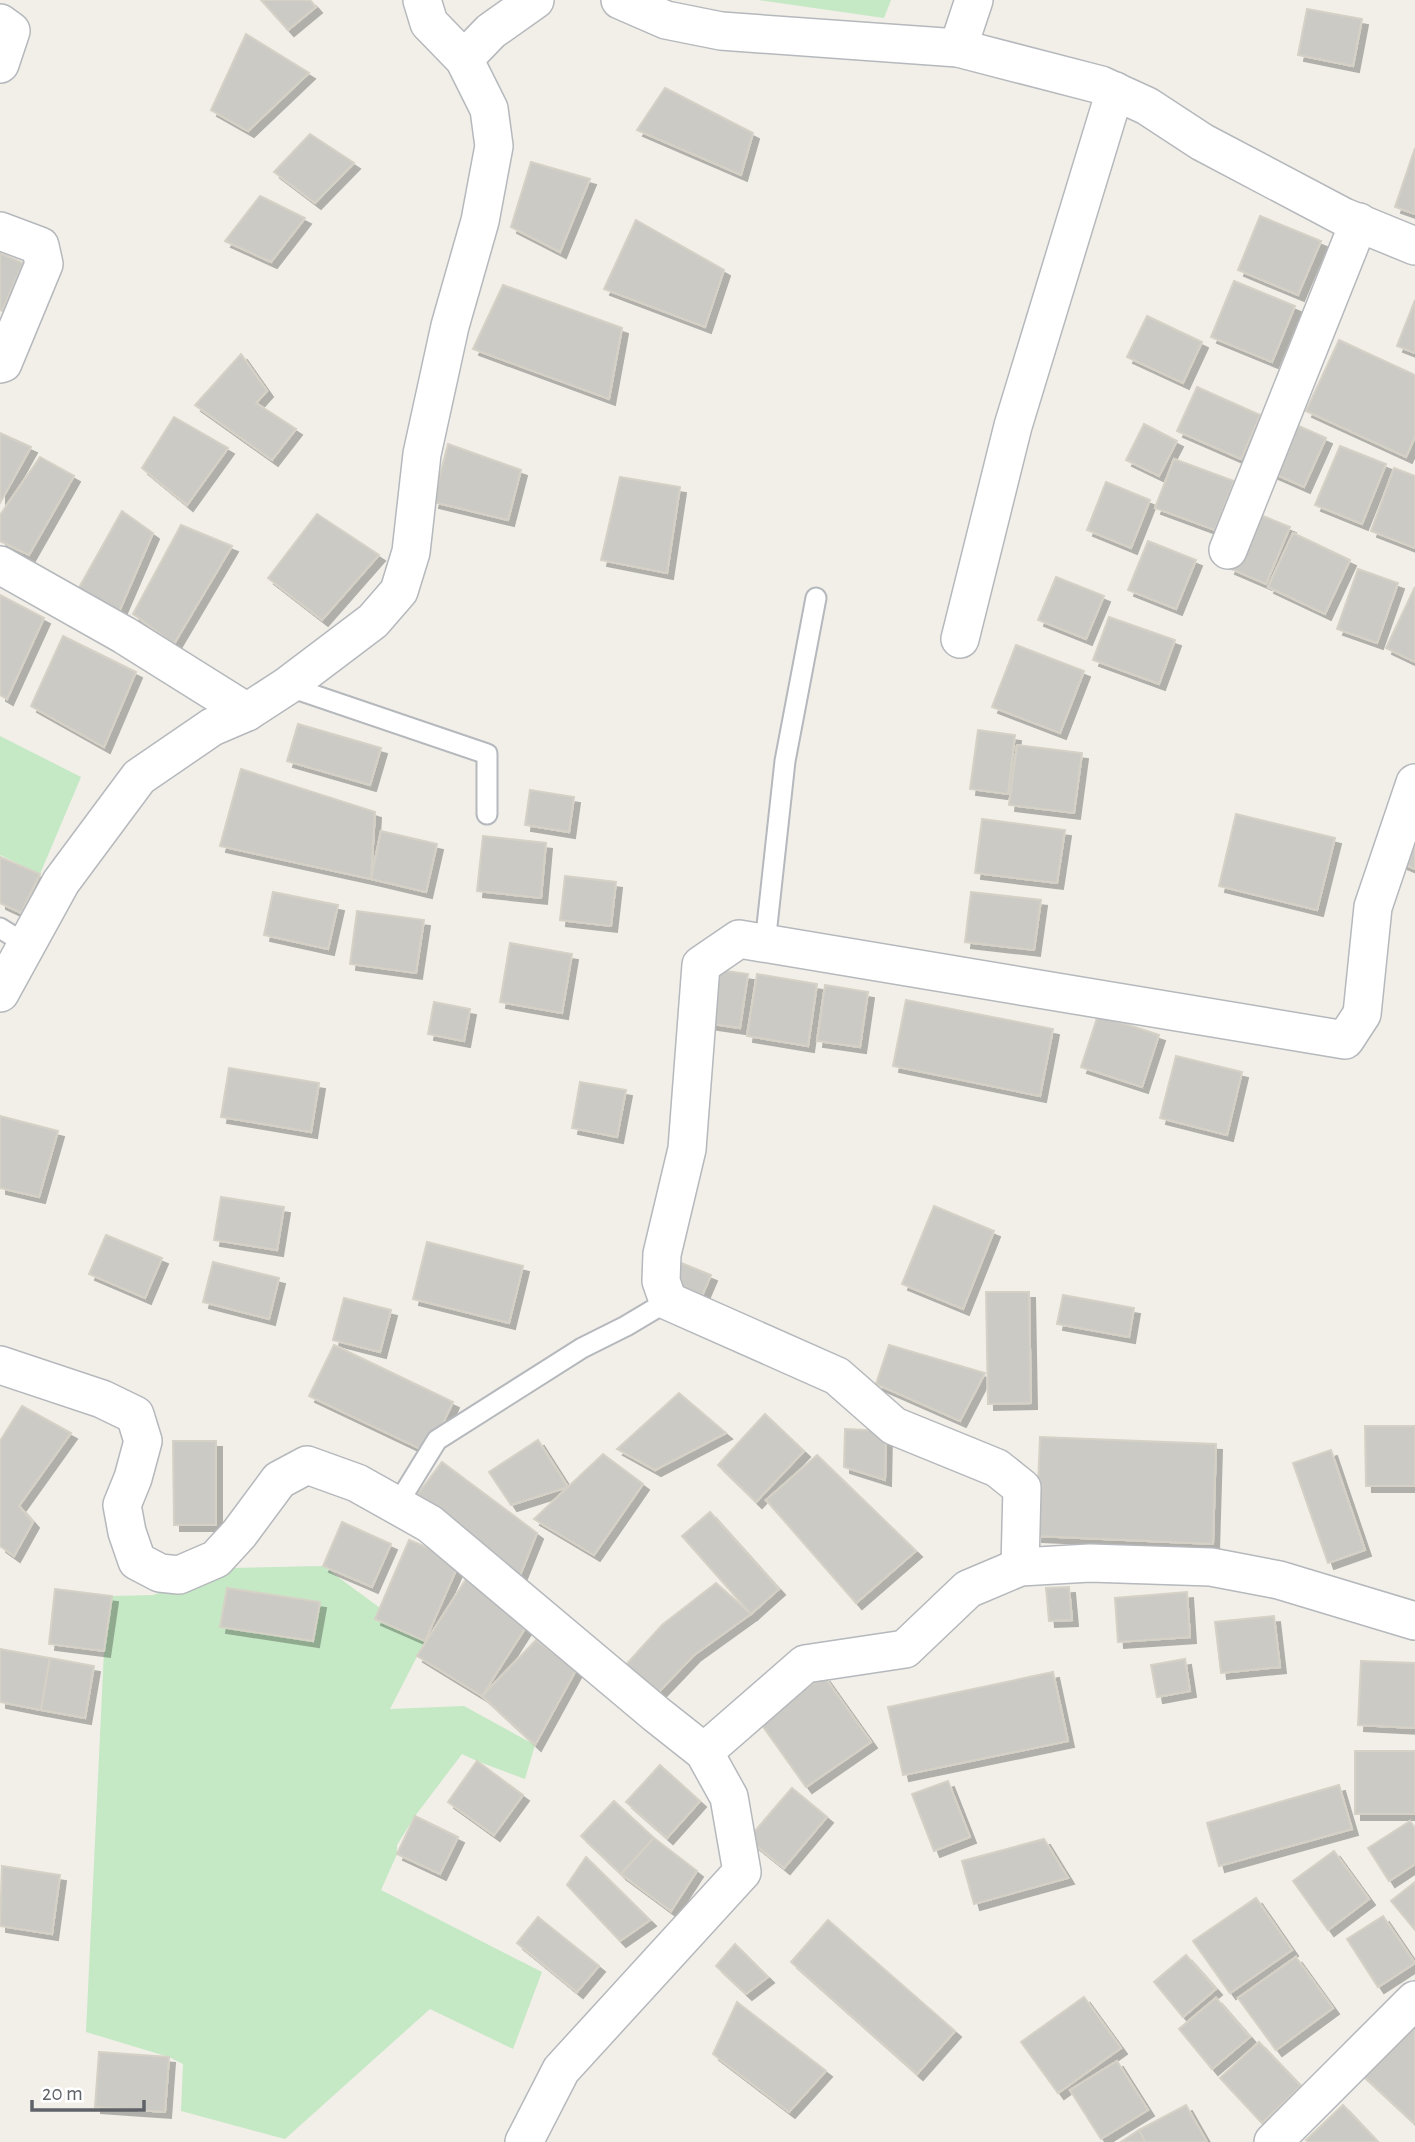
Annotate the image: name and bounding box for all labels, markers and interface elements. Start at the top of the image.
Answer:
scale bar [32,2068,144,2112]
text: 20 m [42,2083,83,2104]

